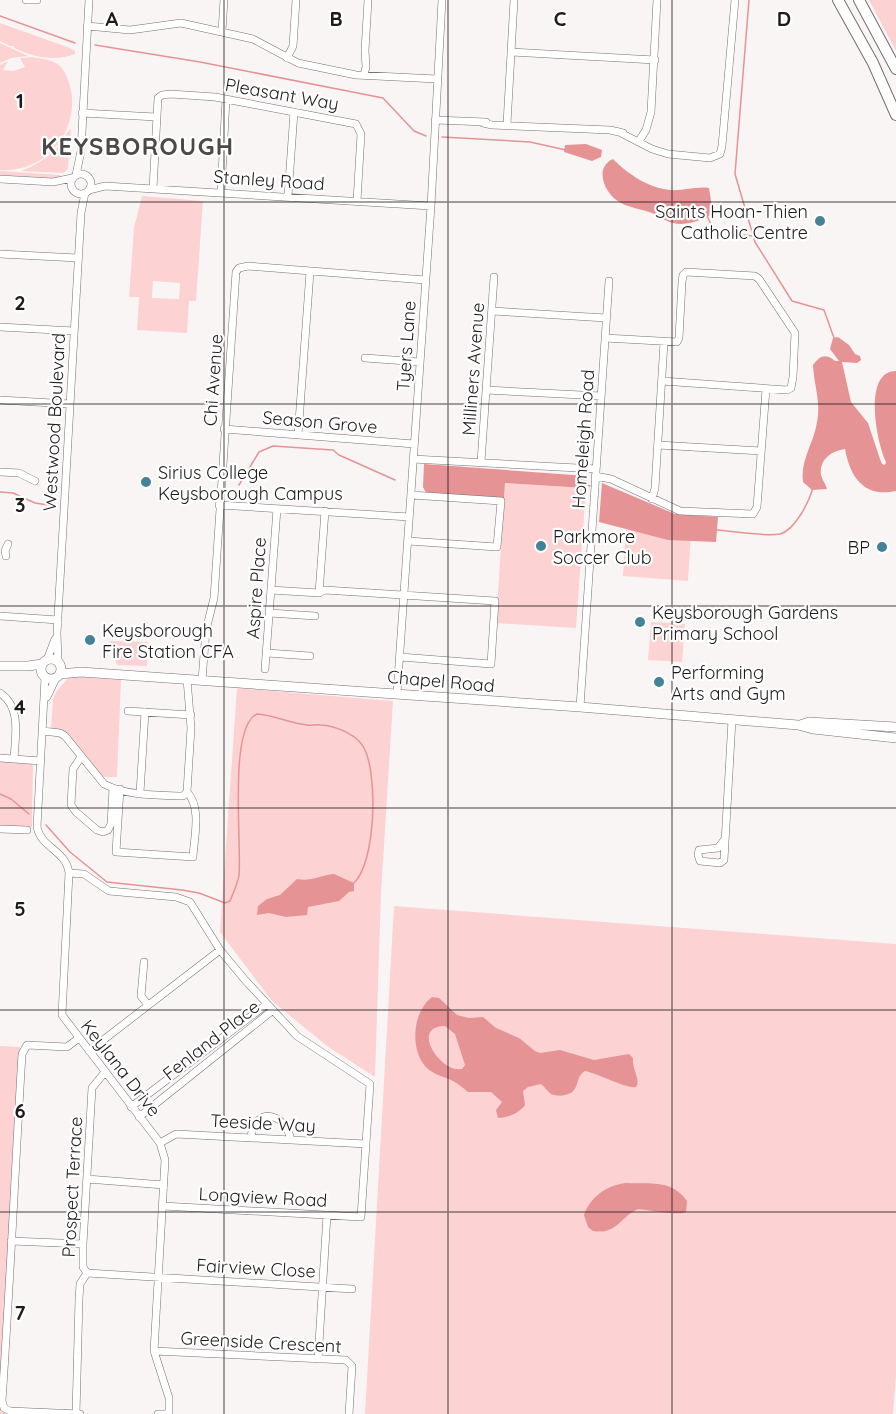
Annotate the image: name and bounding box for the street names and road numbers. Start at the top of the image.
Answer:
street label: Pleasant Way [223,73,341,115]
street label: Stanley Road [213,165,325,195]
street label: Tyers Lane [391,300,421,392]
street label: Milliners Avenue [457,302,489,436]
street label: Westwood Boulevard [38,332,70,512]
street label: Chi Avenue [198,333,228,427]
street label: Homeleigh Road [567,369,599,509]
street label: Season Grove [262,406,378,438]
street label: Aspire Place [241,536,271,640]
street label: Chapel Road [386,665,496,697]
street label: Fenland Place [158,995,264,1085]
street label: Keylana Drive [76,1015,166,1121]
street label: Teeside Way [210,1109,316,1137]
street label: Prospect Terrace [57,1116,87,1258]
street label: Longview Road [198,1182,328,1212]
street label: Fairview Close [196,1253,316,1283]
street label: Greenside Crescent [180,1326,342,1358]

